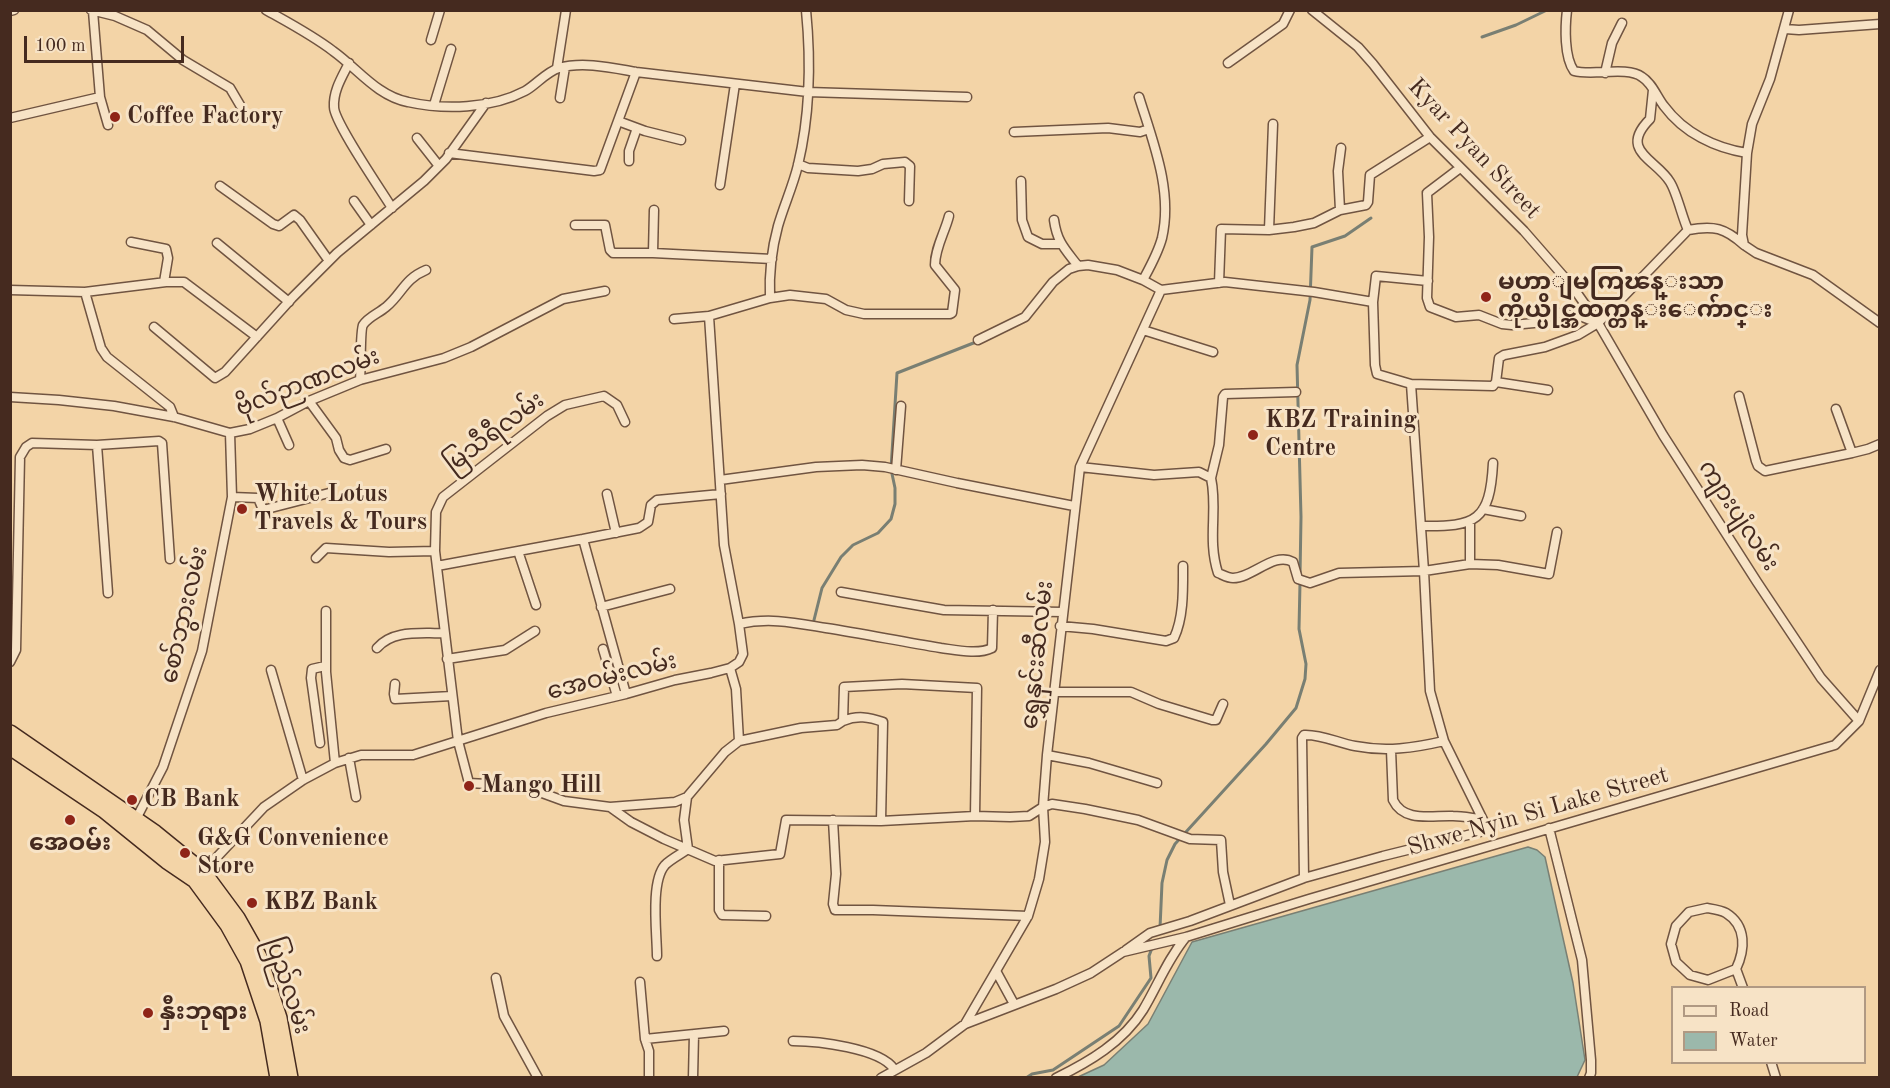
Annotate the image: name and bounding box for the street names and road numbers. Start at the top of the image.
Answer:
street label: Kyar Pyan Street [1401,73,1547,225]
street label: ဗိုလ်ဉာဏလမ်း [232,342,384,424]
street label: မြသီရီလမ်း [440,386,550,480]
street label: ကျားပျံလမ်း [1692,455,1784,577]
street label: စော်ဘွားလမ်း [155,544,215,686]
street label: ရွှေနှင်းဆီလမ်း [1016,579,1060,731]
street label: အေဝမ်းလမ်း [544,647,680,707]
street label: Shwe Nyin Si Lake Street [1404,761,1672,863]
street label: ပြည်လမ်း [258,934,316,1038]

